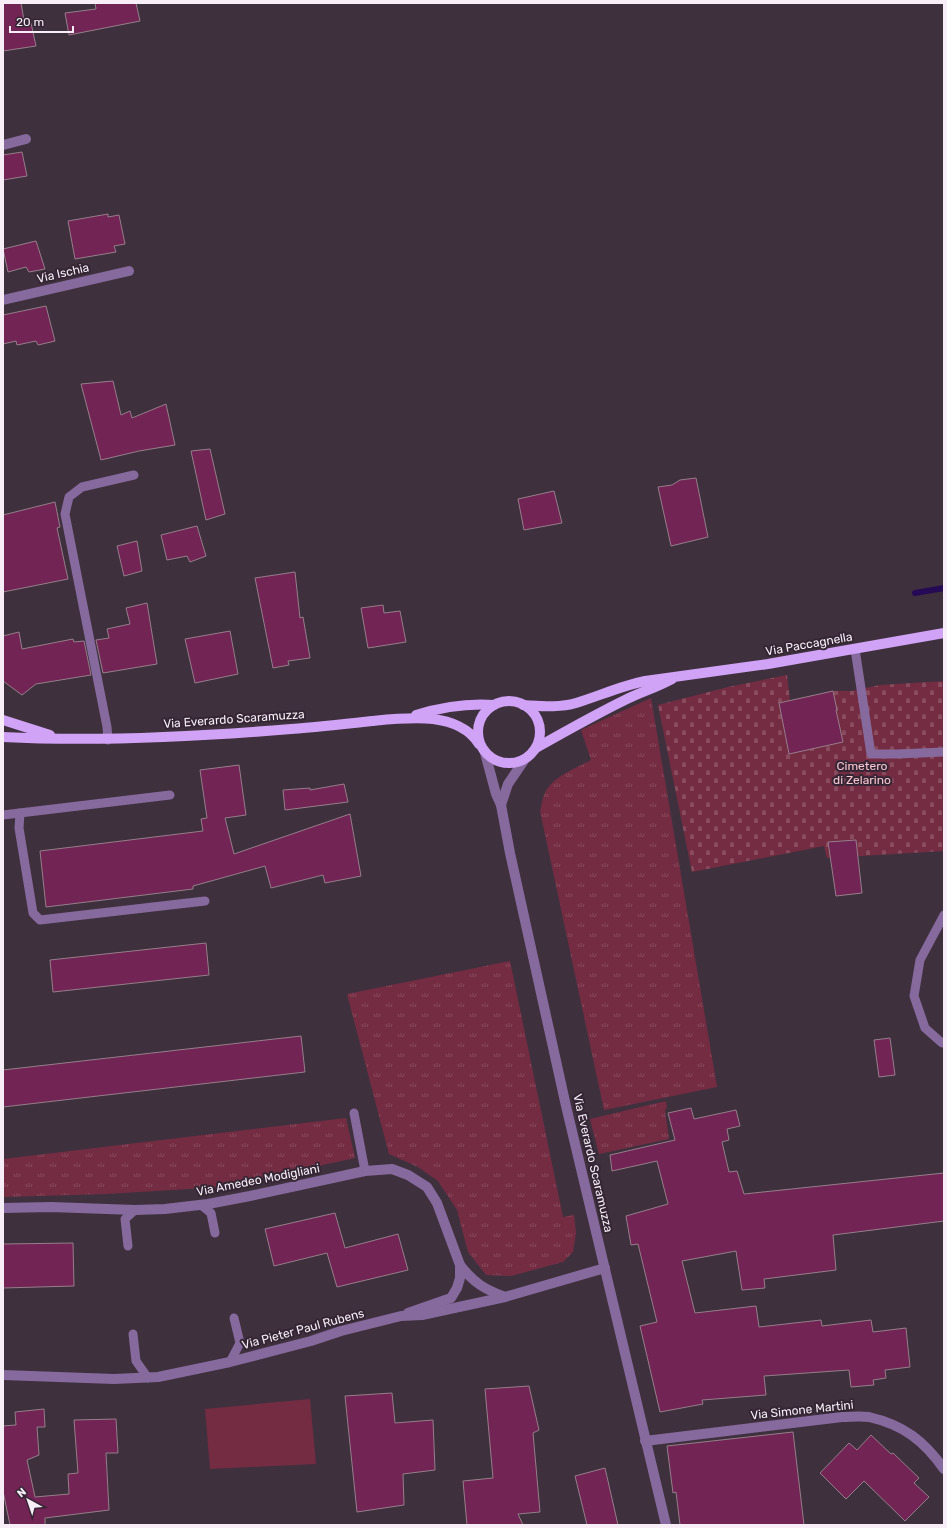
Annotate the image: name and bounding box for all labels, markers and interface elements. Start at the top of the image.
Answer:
scale bar [10,8,73,34]
text: 20 m [16,15,44,29]
street label: Via Ischia [36,260,90,286]
street label: Via Paccagnella [764,629,854,659]
street label: Via Everardo Scaramuzza [163,707,305,731]
park label: Cimetero di Zelarino [833,759,891,787]
street label: Via Everardo Scaramuzza [570,1092,616,1234]
street label: Via Amedeo Modigliani [195,1161,321,1199]
street label: Via Pieter Paul Rubens [240,1306,366,1352]
street label: Via Simone Martini [750,1398,854,1422]
north arrow [8,1480,48,1520]
text: N [15,1485,29,1500]

